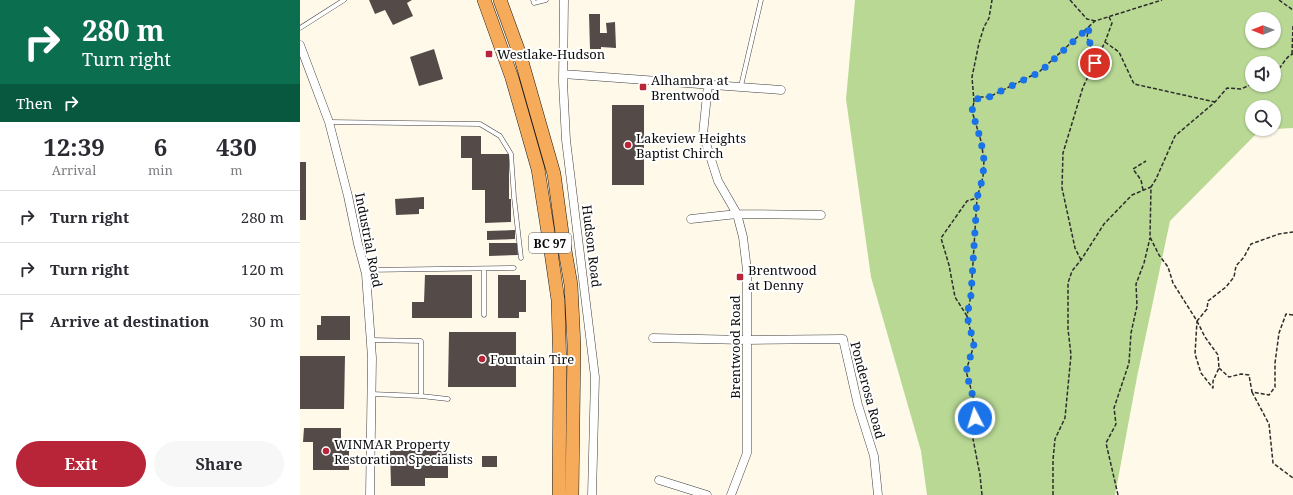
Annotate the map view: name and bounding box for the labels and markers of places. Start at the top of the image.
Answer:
place label: Westlake-Hudson [497,45,606,63]
pin [1078,46,1112,80]
marker: Westlake-Hudson [484,49,494,59]
place label: Alhambra at Brentwood [651,71,729,104]
marker: Alhambra at Brentwood [638,82,648,92]
place label: Lakeview Heights Baptist Chirch [636,129,746,162]
marker: Lakeview Heights Baptist Chirch [623,140,633,150]
place label: Brentwood at Denny [748,261,817,294]
marker: Brentwood at Denny [735,272,745,282]
place label: Fountain Tire [490,350,574,368]
marker: Fountain Tire [477,354,487,364]
place label: WINMAR Property Restoration Specialists [334,435,473,468]
marker: WINMAR Property Restoration Specialists [321,446,331,456]

